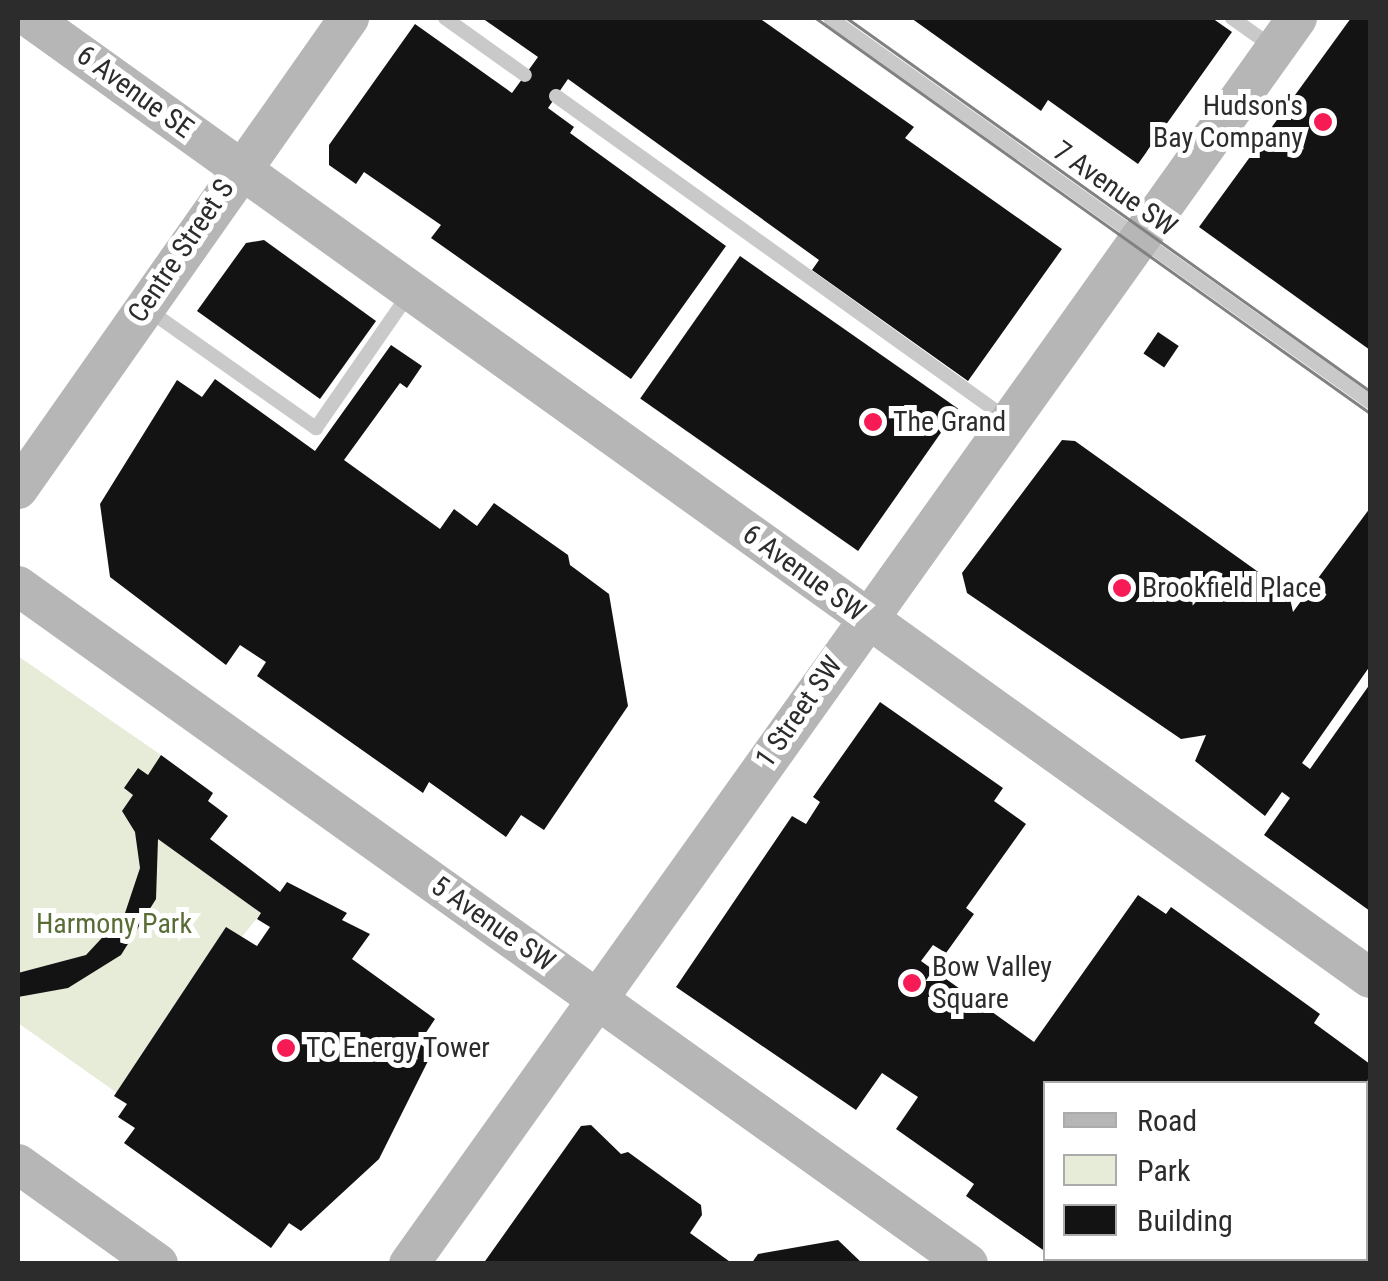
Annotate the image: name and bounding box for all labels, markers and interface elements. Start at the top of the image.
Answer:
street label: 6 Avenue SE [70,39,200,145]
place label: Hudson's Bay Company [1153,89,1303,155]
marker: Hudson's Bay Company [1312,111,1334,133]
street label: 7 Avenue SW [1047,134,1183,244]
street label: Centre Street S [121,173,241,329]
place label: The Grand [893,405,1006,439]
marker: The Grand [862,411,884,433]
street label: 6 Avenue SW [736,517,872,629]
place label: Brookfield Place [1142,571,1321,605]
marker: Brookfield Place [1111,577,1133,599]
street label: 1 Street SW [748,650,850,774]
street label: 5 Avenue SW [425,869,561,979]
park label: Harmony Park [36,907,192,941]
place label: Bow Valley Square [932,950,1052,1016]
marker: Bow Valley Square [901,972,923,994]
place label: TC Energy Tower [306,1031,490,1065]
marker: TC Energy Tower [275,1037,297,1059]
legend [1043,1081,1368,1261]
text: Road [1137,1103,1197,1138]
text: Park [1137,1153,1191,1188]
text: Building [1137,1203,1233,1238]

